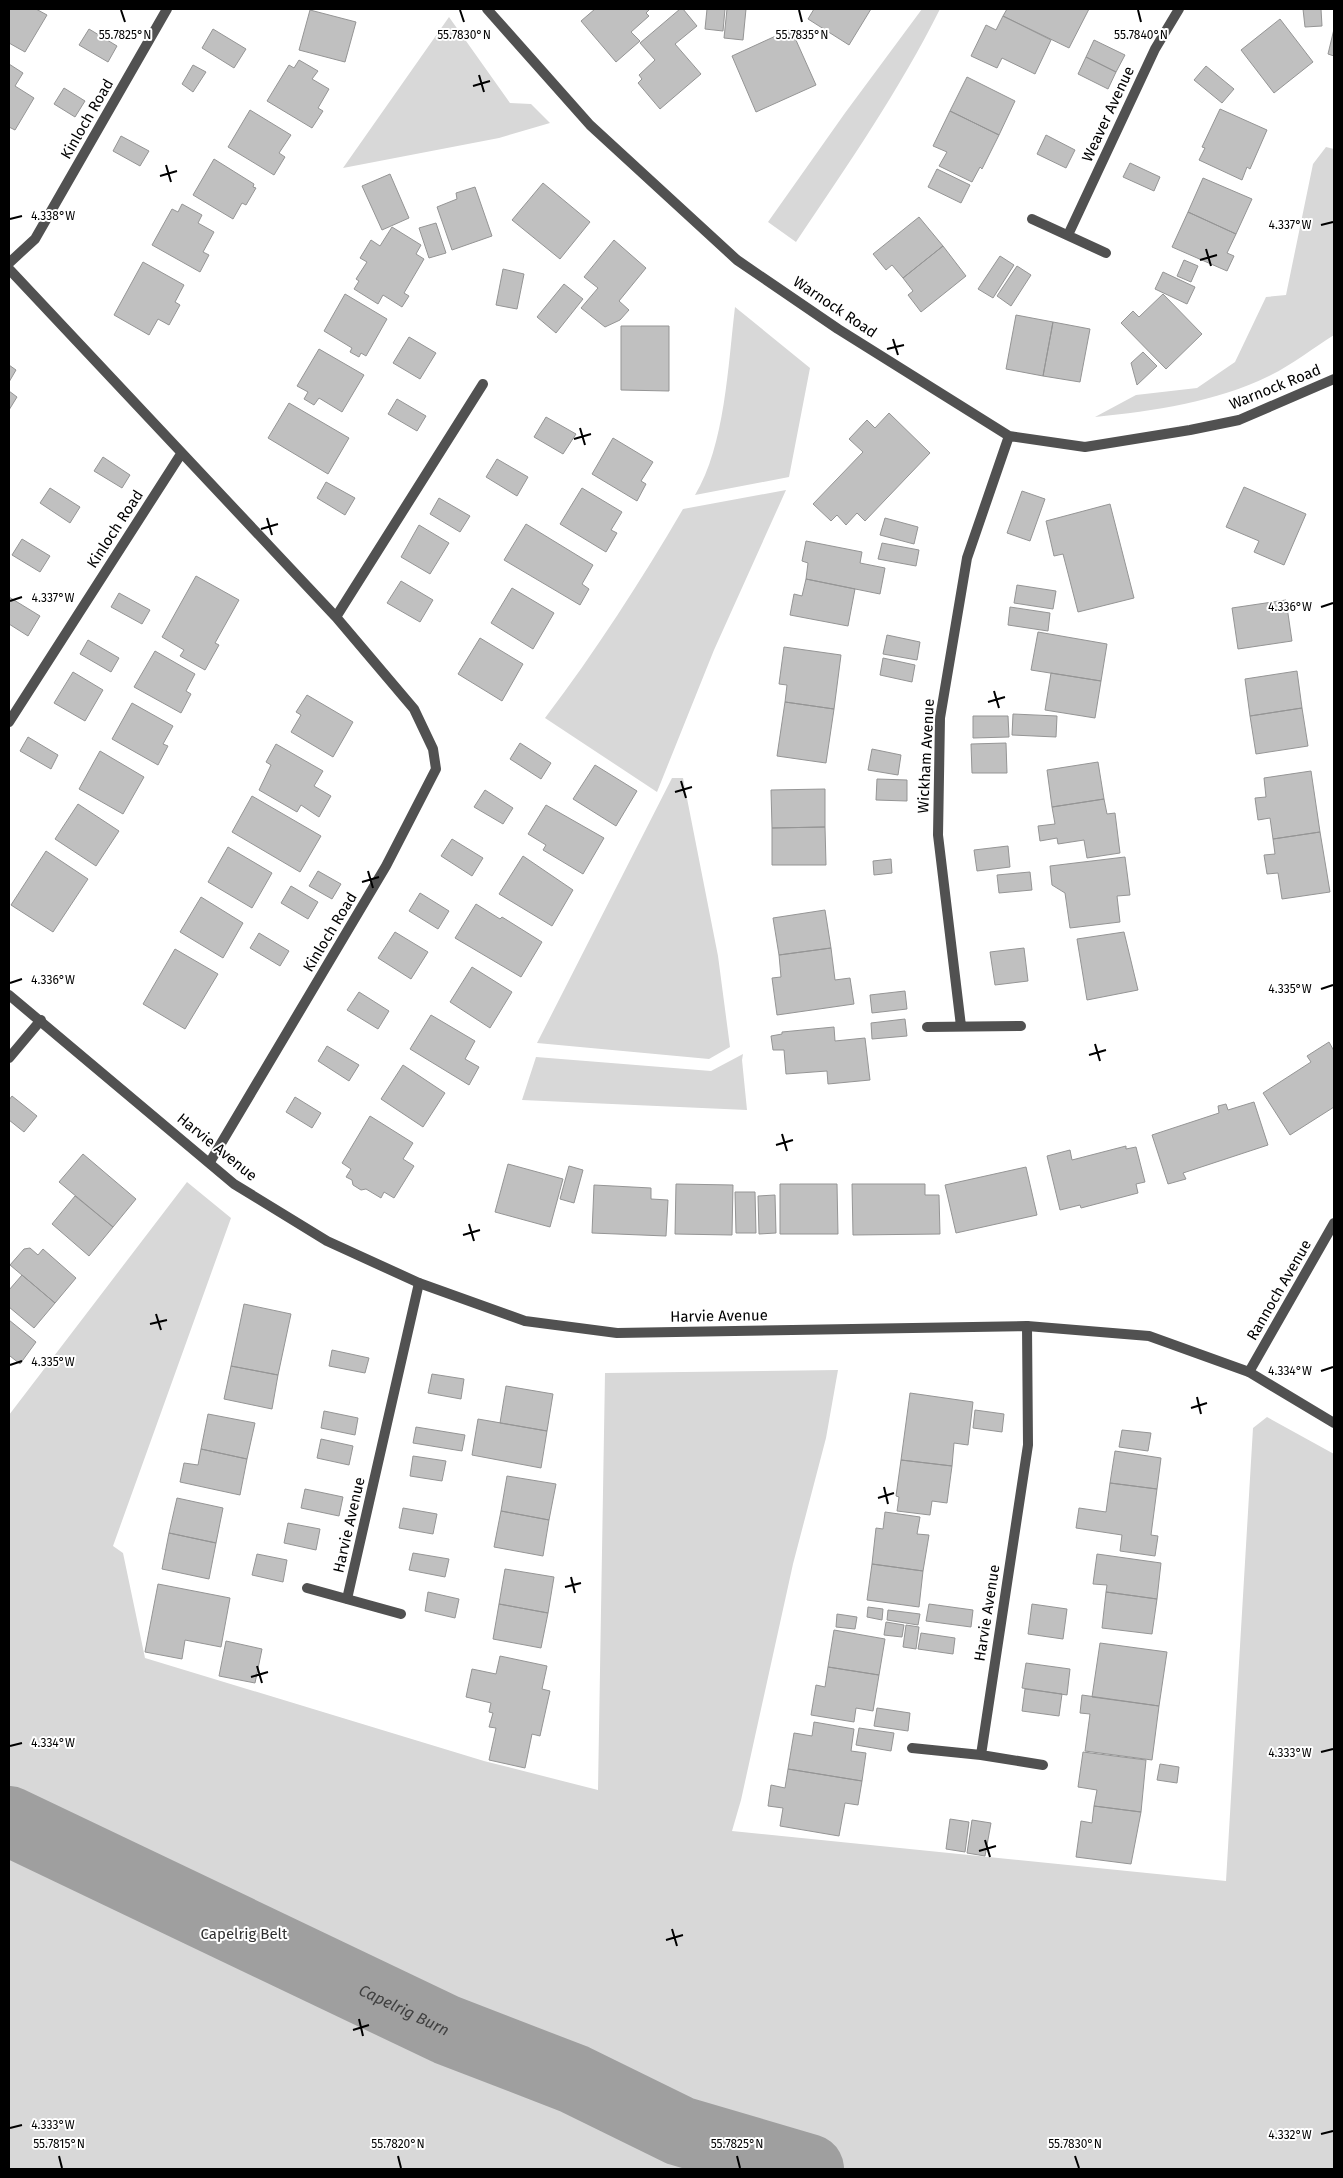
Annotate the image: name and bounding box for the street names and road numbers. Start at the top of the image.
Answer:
street label: Weaver Avenue [1078,63,1138,165]
street label: Kinloch Road [57,76,117,162]
street label: Warnock Road [790,272,880,342]
street label: Warnock Road [1227,361,1323,413]
street label: Kinloch Road [83,487,147,571]
street label: Wickham Avenue [914,698,938,814]
street label: Kinloch Road [299,889,361,975]
street label: Harvie Avenue [173,1109,261,1185]
street label: Rannoch Avenue [1243,1237,1315,1343]
street label: Harvie Avenue [670,1306,768,1326]
street label: Harvie Avenue [329,1475,369,1575]
street label: Harvie Avenue [970,1563,1004,1663]

